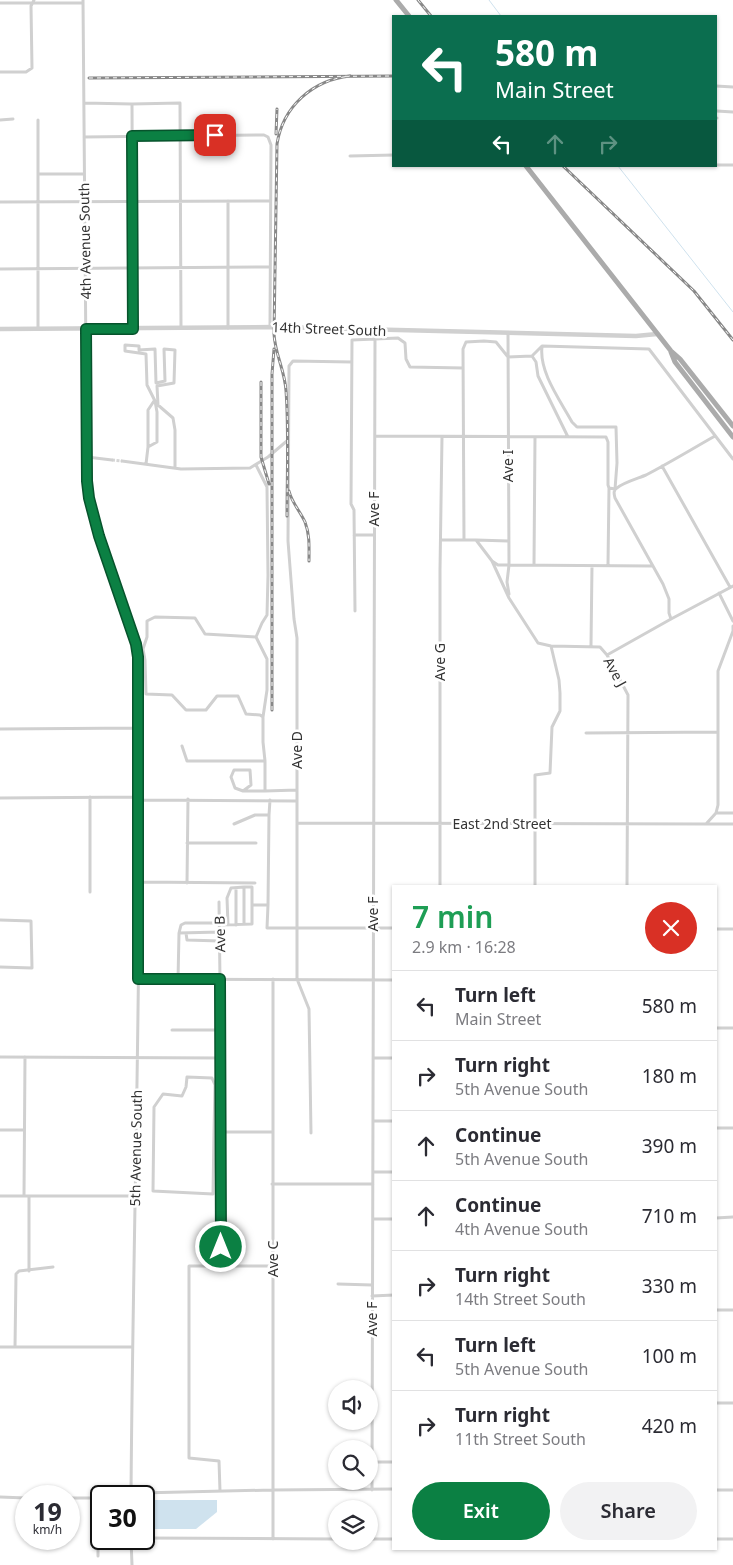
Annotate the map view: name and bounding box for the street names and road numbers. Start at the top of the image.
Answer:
street label: 4th Avenue South [74,183,95,300]
street label: 14th Street South [271,317,387,340]
street label: Ave I [498,450,517,482]
street label: Ave F [364,492,383,526]
street label: Ave G [430,643,449,681]
street label: Ave J [600,653,631,690]
street label: Ave D [287,731,306,769]
street label: East 2nd Street [452,814,552,833]
street label: Ave F [363,897,382,931]
street label: Ave B [210,915,229,953]
street label: 5th Avenue South [125,1089,146,1206]
street label: Ave C [263,1241,282,1277]
street label: Ave F [362,1302,381,1336]

